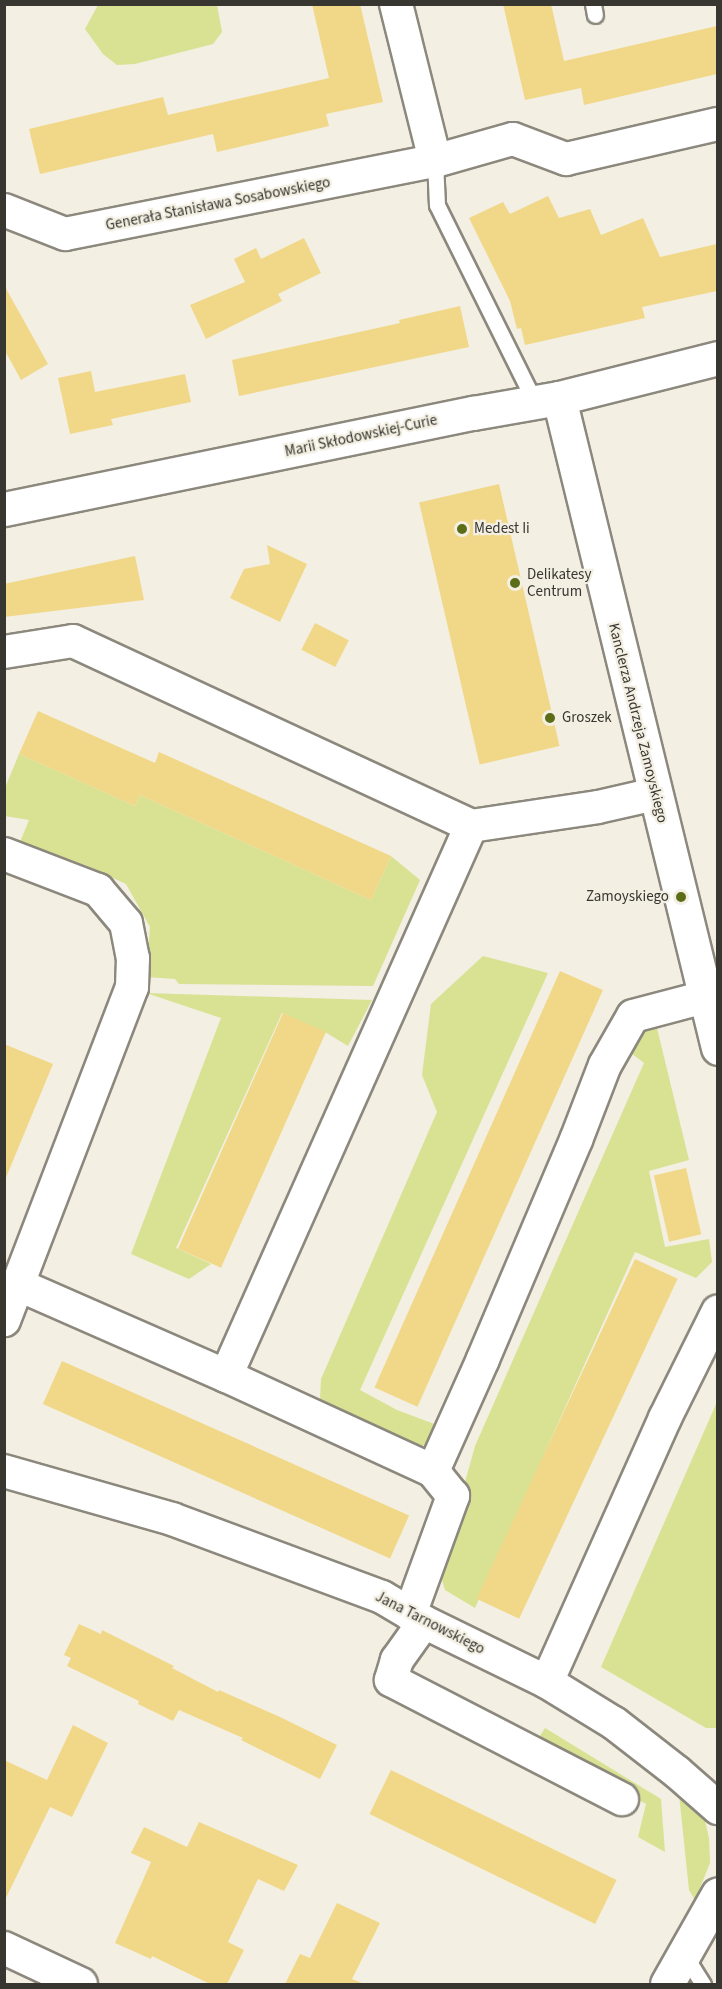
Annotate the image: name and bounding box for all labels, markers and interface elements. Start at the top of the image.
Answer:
street label: Generała Stanisława Sosabowskiego [104,173,332,235]
street label: Marii Skłodowskiej-Curie [283,411,439,461]
place label: Medest Ii [474,520,530,538]
marker: Medest Ii [455,522,469,536]
place label: Delikatesy Centrum [527,565,591,600]
marker: Delikatesy Centrum [508,576,522,590]
street label: Kanclerza Andrzeja Zamoyskiego [604,621,672,825]
place label: Groszek [562,709,612,727]
marker: Groszek [543,711,557,725]
place label: Zamoyskiego [586,888,669,906]
marker: Zamoyskiego [674,890,688,904]
street label: Jana Tarnowskiego [372,1588,488,1658]

